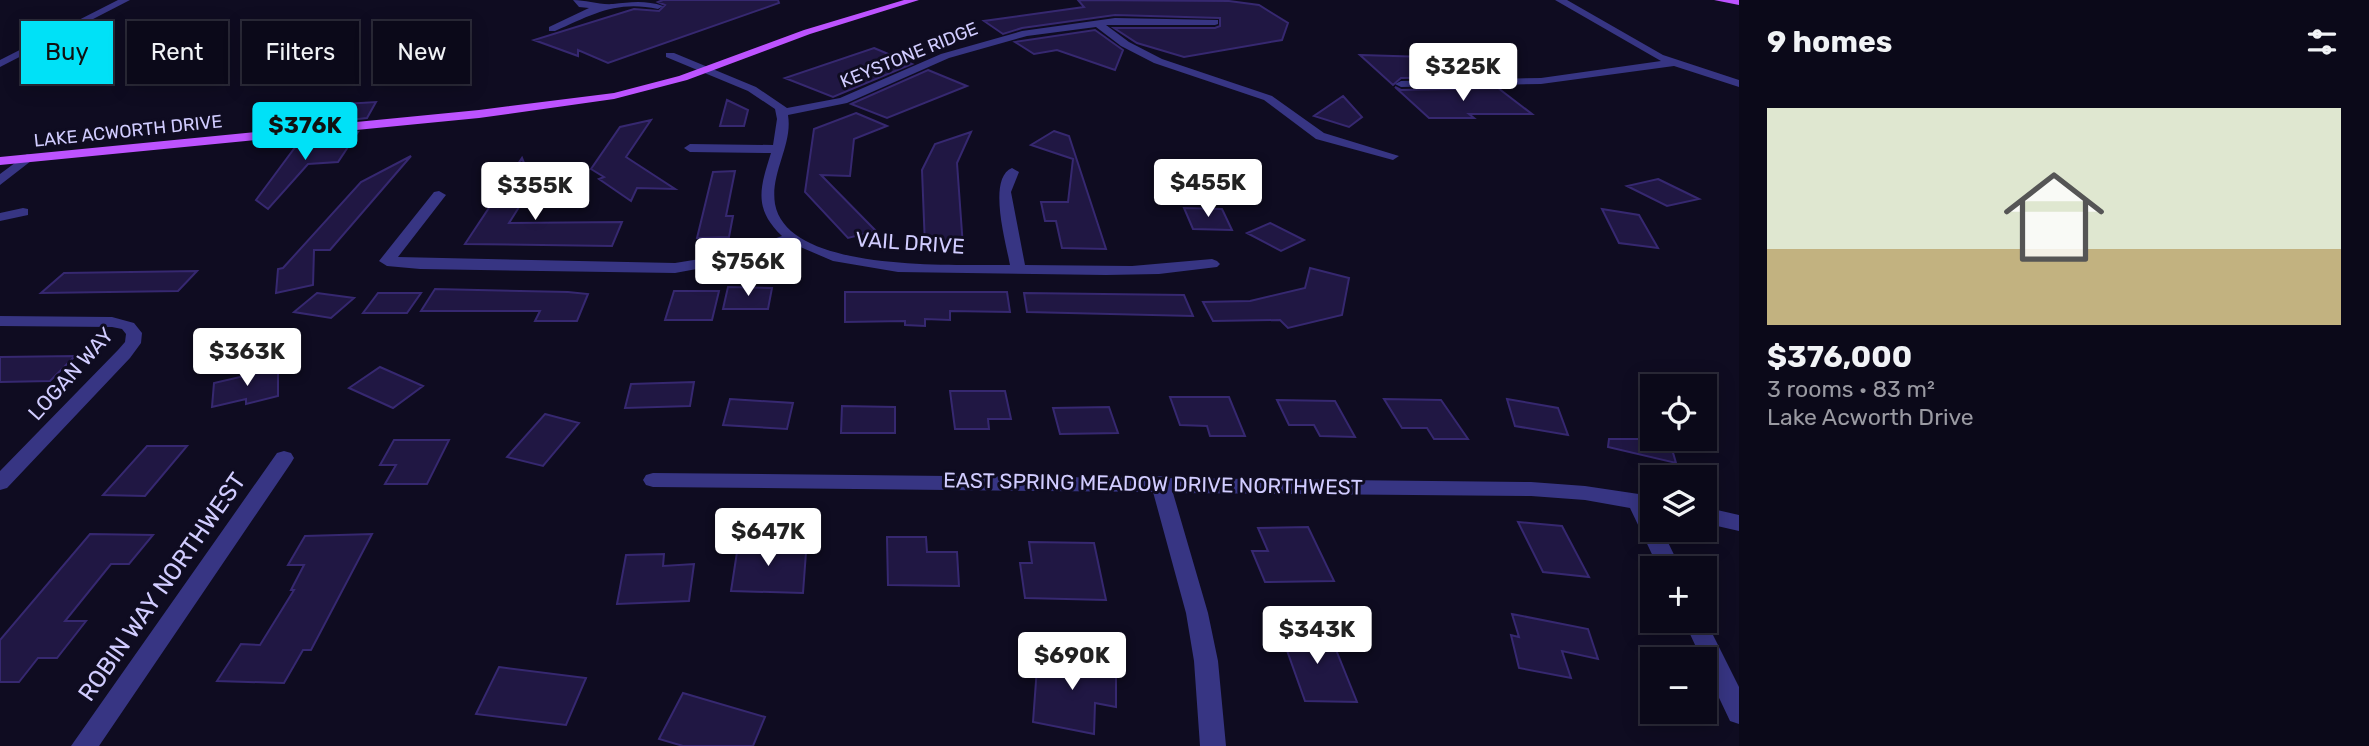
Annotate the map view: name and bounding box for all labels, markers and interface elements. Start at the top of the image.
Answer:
street label: KEYSTONE RIDGE [837,17,981,93]
chip: Buy [21,21,113,84]
chip: Rent [127,21,228,84]
chip: Filters [242,21,359,84]
chip: New [373,21,470,84]
icon: filters [2303,23,2341,61]
text: 9 homes [1767,24,1892,60]
pin: $325K [1414,43,1512,103]
text: $325K [1425,52,1501,80]
pin: $376K [256,102,354,162]
street label: LAKE ACWORTH DRIVE [33,110,223,152]
text: $376K [268,111,342,139]
icon: home [1991,154,2117,280]
pin: $455K [1159,160,1257,219]
pin: $355K [486,162,584,222]
text: $455K [1170,168,1246,196]
text: $355K [497,171,573,199]
street label: VAIL DRIVE [855,226,965,259]
pin: $756K [699,238,797,298]
text: $756K [711,247,785,275]
street label: LOGAN WAY [23,322,119,425]
pin: $363K [198,328,296,388]
text: $363K [209,337,285,365]
text: $376,000 [1767,339,1912,375]
map controls [1640,374,1717,724]
button: locate [1640,374,1717,451]
text: 3 rooms · 83 m² [1767,375,1935,403]
text: Lake Acworth Drive [1767,403,1974,431]
button: layers [1640,465,1717,542]
street label: ROBIN WAY NORTHWEST [72,467,252,707]
street label: EAST SPRING MEADOW DRIVE NORTHWEST [943,467,1363,500]
pin: $647K [719,508,817,568]
text: $647K [731,517,805,545]
button: + [1640,556,1717,633]
pin: $343K [1268,606,1366,666]
text: $343K [1279,615,1355,643]
pin: $690K [1023,632,1121,692]
text: $690K [1034,641,1110,669]
button: − [1640,647,1717,724]

